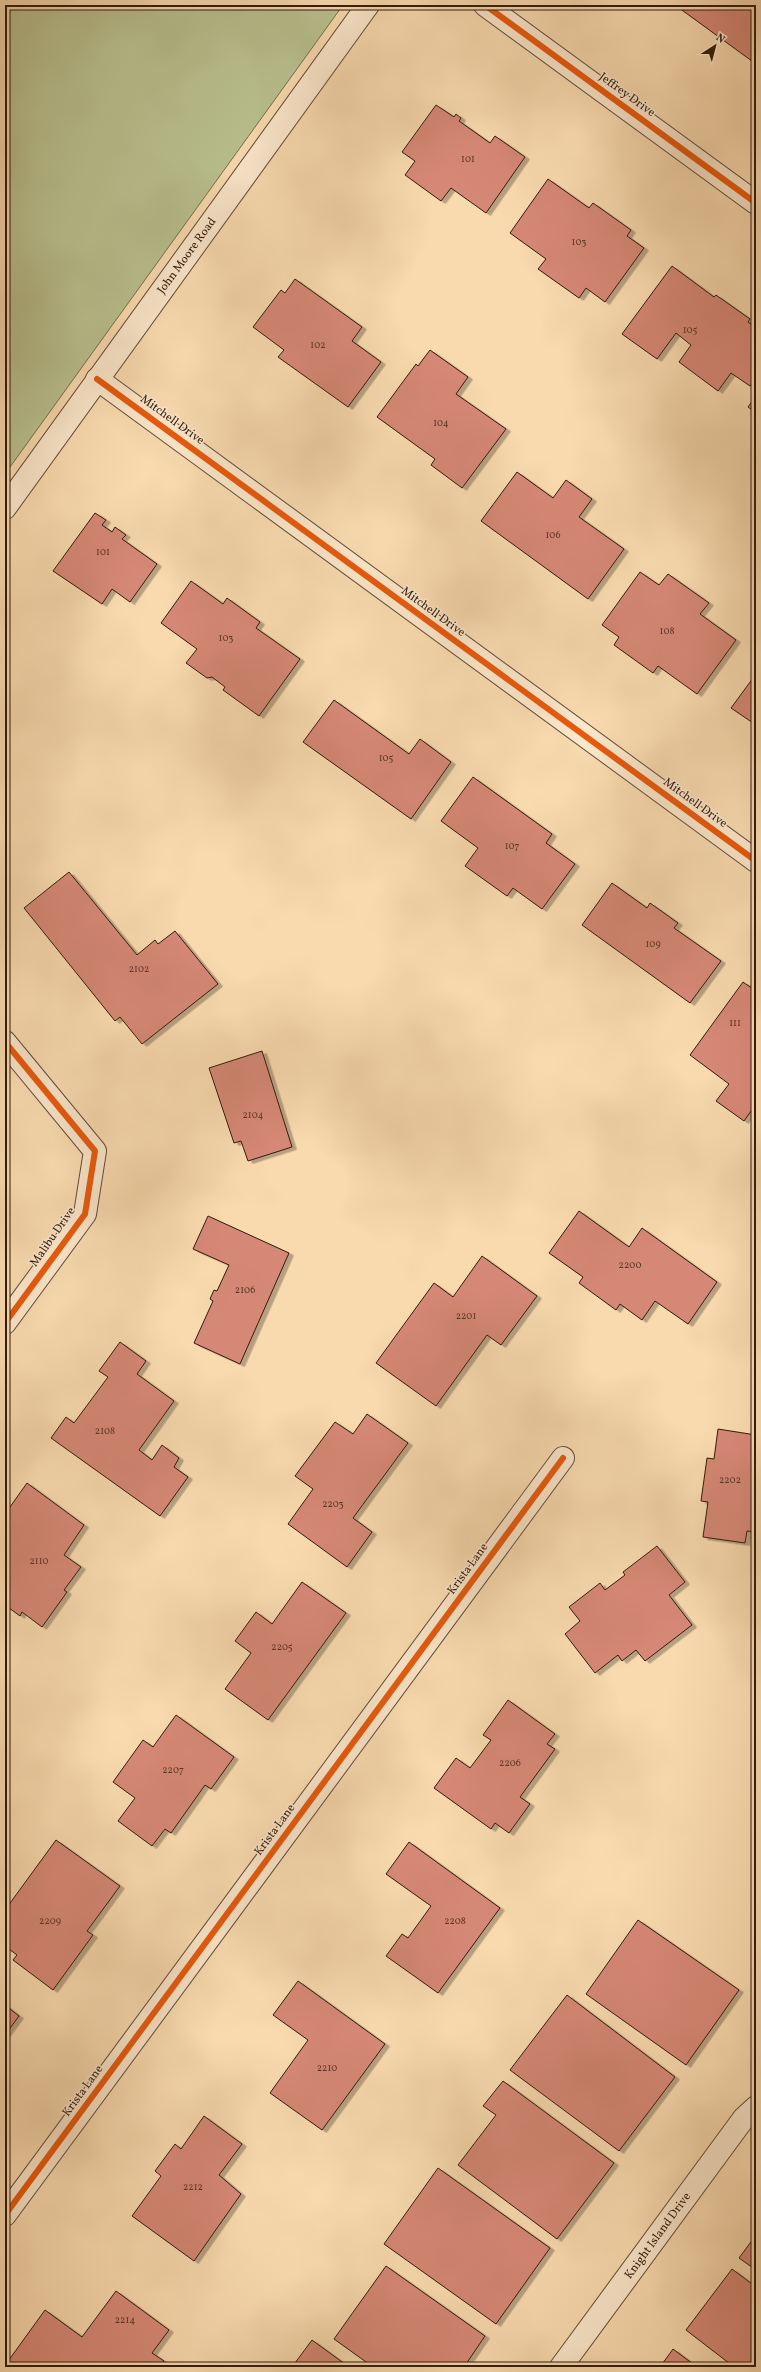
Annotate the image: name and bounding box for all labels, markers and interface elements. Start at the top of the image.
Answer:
north arrow [695,26,735,66]
text: N [712,31,728,48]
street label: Jeffrey Drive [596,69,659,121]
house number: 101 [461,152,475,166]
street label: John Moore Road [154,214,220,297]
house number: 103 [572,235,586,249]
house number: 105 [683,323,697,337]
house number: 102 [310,338,326,352]
street label: Mitchell Drive [137,391,208,449]
house number: 104 [433,416,449,430]
house number: 106 [545,528,561,542]
house number: 101 [96,545,110,559]
street label: Mitchell Drive [398,583,469,641]
house number: 108 [660,624,674,638]
house number: 103 [219,631,233,645]
house number: 105 [379,751,393,765]
street label: Mitchell Drive [660,774,731,832]
house number: 107 [505,839,520,853]
house number: 109 [645,937,661,951]
house number: 2102 [129,962,149,976]
house number: 111 [729,1016,741,1030]
house number: 2104 [243,1108,264,1122]
street label: Malibu Drive [27,1204,80,1270]
house number: 2200 [619,1258,641,1272]
house number: 2106 [235,1283,255,1297]
house number: 2201 [456,1309,476,1323]
house number: 2108 [95,1424,115,1438]
house number: 2202 [719,1473,741,1487]
house number: 2203 [322,1497,344,1511]
street label: Krista Lane [444,1540,492,1598]
house number: 2110 [29,1554,49,1568]
house number: 2205 [271,1640,293,1654]
house number: 2206 [499,1756,521,1770]
house number: 2207 [162,1763,184,1777]
street label: Krista Lane [251,1801,299,1859]
house number: 2209 [39,1914,61,1928]
house number: 2208 [444,1914,466,1928]
house number: 2210 [317,2061,337,2075]
street label: Krista Lane [59,2062,107,2120]
house number: 2212 [183,2180,203,2194]
street label: Knight Island Drive [621,2189,695,2283]
house number: 2214 [115,2313,135,2327]

